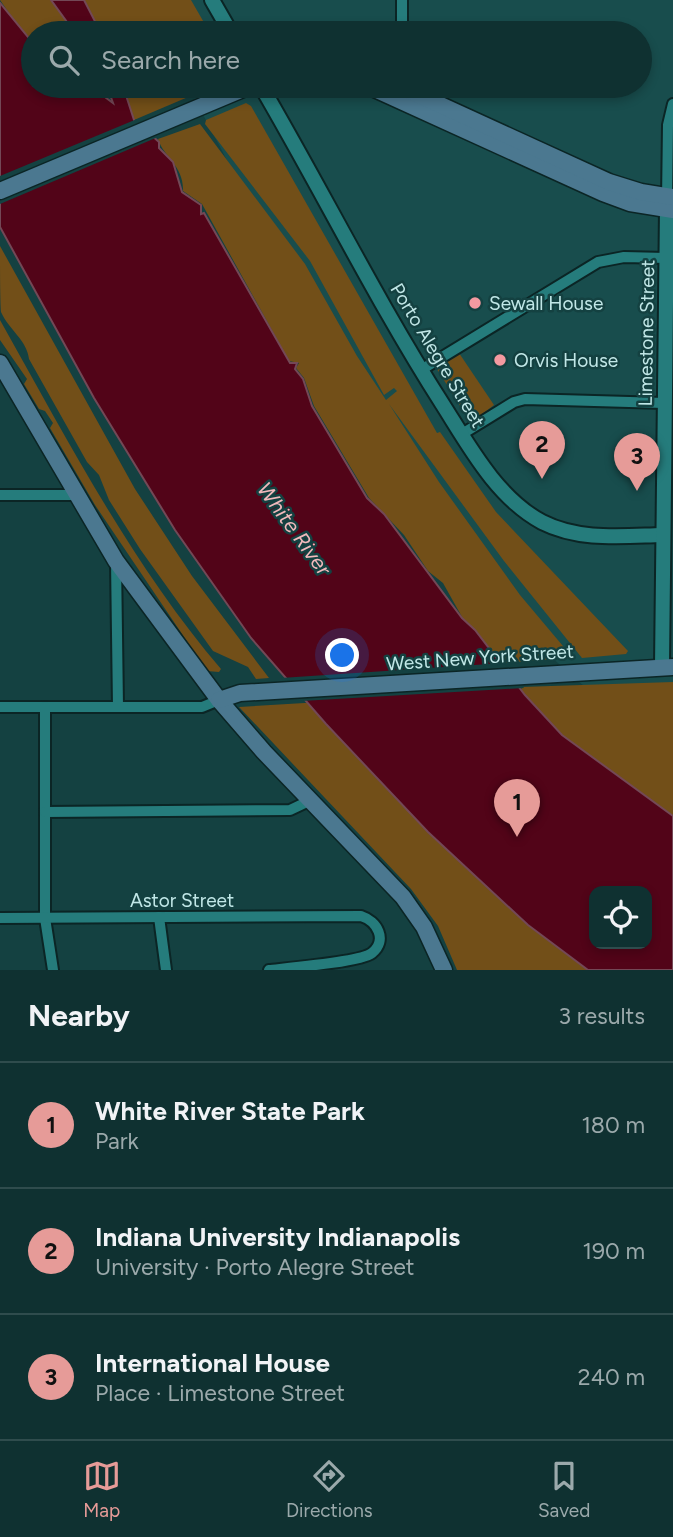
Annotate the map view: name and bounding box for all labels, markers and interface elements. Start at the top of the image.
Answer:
search box [21,21,652,98]
icon: search [45,41,83,79]
text: Search here [101,44,240,76]
street label: Limestone Street [634,259,659,407]
street label: Porto Alegre Street [385,279,490,432]
place label: Sewall House [489,292,603,315]
marker: Sewall House [467,295,483,311]
place label: Orvis House [514,349,618,372]
marker: Orvis House [492,352,508,368]
pin: 2 [519,421,565,479]
pin: 3 [614,433,660,491]
water label: White River [252,477,337,581]
your location [325,638,359,672]
street label: West New York Street [386,639,575,676]
pin: 1 [494,779,540,837]
map controls [589,886,652,949]
button: locate [589,886,652,949]
street label: Astor Street [130,889,234,912]
text: Nearby [28,997,130,1034]
text: 3 results [558,1002,645,1030]
text: White River State Park [95,1095,365,1127]
text: 1 [46,1111,56,1139]
text: 180 m [581,1111,645,1139]
text: Park [95,1127,139,1155]
text: Indiana University Indianapolis [95,1221,460,1253]
text: 2 [44,1237,58,1265]
text: 190 m [582,1237,645,1265]
text: University · Porto Alegre Street [95,1253,414,1281]
text: International House [95,1347,330,1379]
text: 3 [45,1363,57,1391]
text: 240 m [578,1363,645,1391]
text: Place · Limestone Street [95,1379,345,1407]
tab: Map [83,1457,121,1522]
tab: Directions [286,1457,373,1522]
tab: Saved [538,1457,590,1522]

